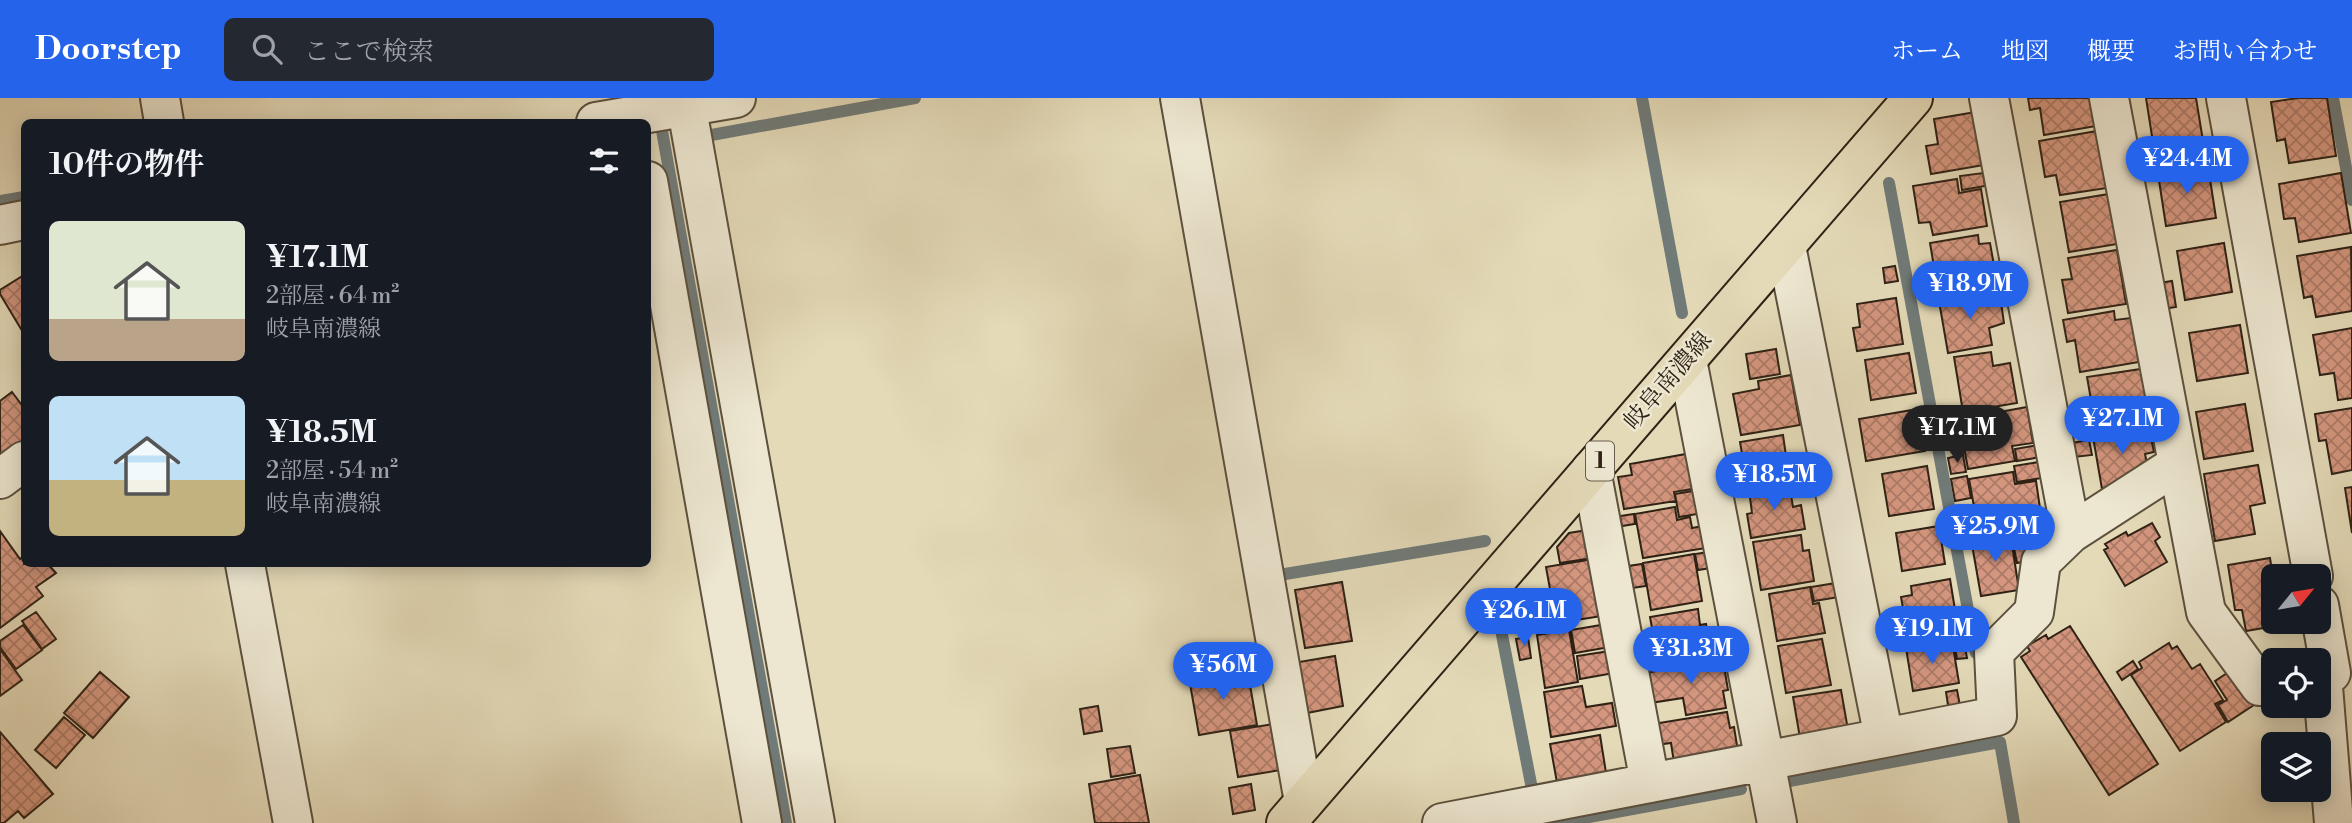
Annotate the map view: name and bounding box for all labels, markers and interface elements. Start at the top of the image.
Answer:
search box [224,18,714,81]
text: Doorstep [35,29,182,70]
icon: search [248,30,286,68]
text: ここで検索 [304,36,434,68]
text: ホーム [1891,37,1963,67]
text: 地図 [2001,37,2049,67]
text: 概要 [2087,37,2135,67]
text: お問い合わせ [2173,37,2317,67]
pin: ¥24.4M [2130,136,2244,196]
icon: filters [585,142,623,180]
text: ¥24.4M [2142,145,2232,173]
text: 10件の物件 [49,146,204,184]
text: ¥17.1M [266,239,369,277]
icon: home [105,249,189,333]
pin: ¥18.9M [1913,262,2027,321]
text: ¥18.9M [1927,270,2013,298]
text: 2部屋 · 64 m² [266,282,399,310]
text: 岐阜南濃線 [266,315,381,343]
street label: 岐阜南濃線 [1617,326,1719,436]
pin: ¥27.1M [2065,396,2179,456]
text: ¥27.1M [2080,405,2164,433]
pin: ¥17.1M [1900,406,2014,465]
text: ¥18.5M [266,414,377,452]
text: ¥17.1M [1918,414,1996,442]
icon: home [105,424,189,508]
road number: 1 [1586,442,1614,480]
pin: ¥18.5M [1717,452,1831,512]
text: 2部屋 · 54 m² [266,457,398,485]
text: ¥18.5M [1732,461,1816,489]
text: 岐阜南濃線 [266,490,381,518]
pin: ¥25.9M [1938,504,2052,564]
text: ¥25.9M [1951,513,2039,541]
north arrow [2261,564,2331,634]
map controls [2261,564,2331,802]
pin: ¥26.1M [1467,588,1581,648]
text: ¥26.1M [1481,597,1567,625]
pin: ¥19.1M [1875,606,1989,666]
text: ¥19.1M [1891,615,1973,643]
pin: ¥31.3M [1634,626,1748,686]
text: ¥31.3M [1649,635,1733,663]
pin: ¥56M [1182,642,1264,702]
button: locate [2261,648,2331,718]
text: ¥56M [1189,651,1257,679]
button: layers [2261,732,2331,802]

